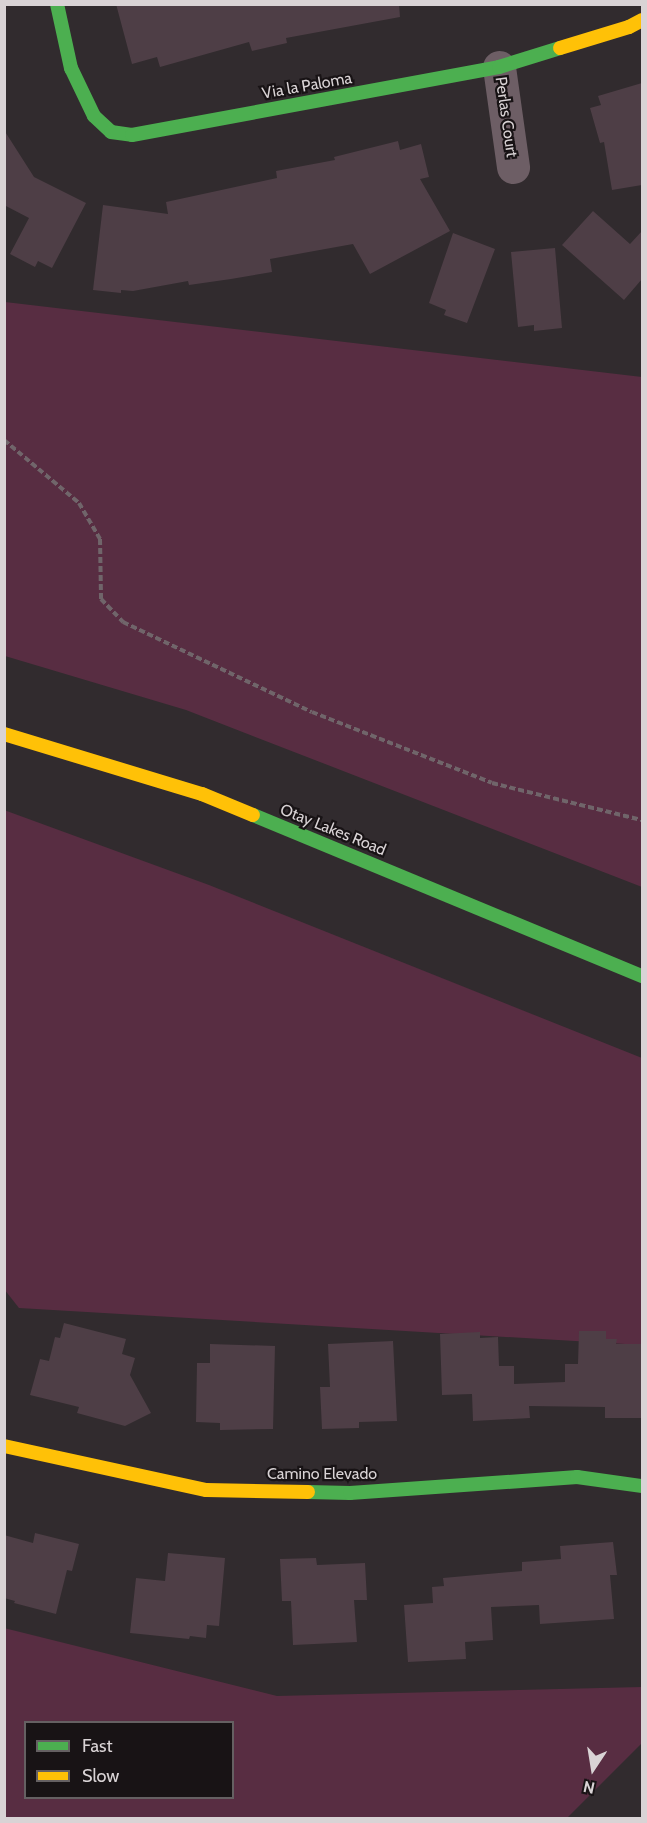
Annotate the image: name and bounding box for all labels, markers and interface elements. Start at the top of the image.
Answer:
street label: Via la Paloma [261,69,353,103]
street label: Perlas Court [491,75,521,159]
street label: Otay Lakes Road [277,800,389,860]
street label: Camino Elevado [267,1464,377,1484]
legend [24,1721,234,1799]
text: Fast [82,1735,113,1757]
north arrow [563,1739,623,1799]
text: Slow [82,1765,119,1787]
text: N [582,1777,597,1798]

